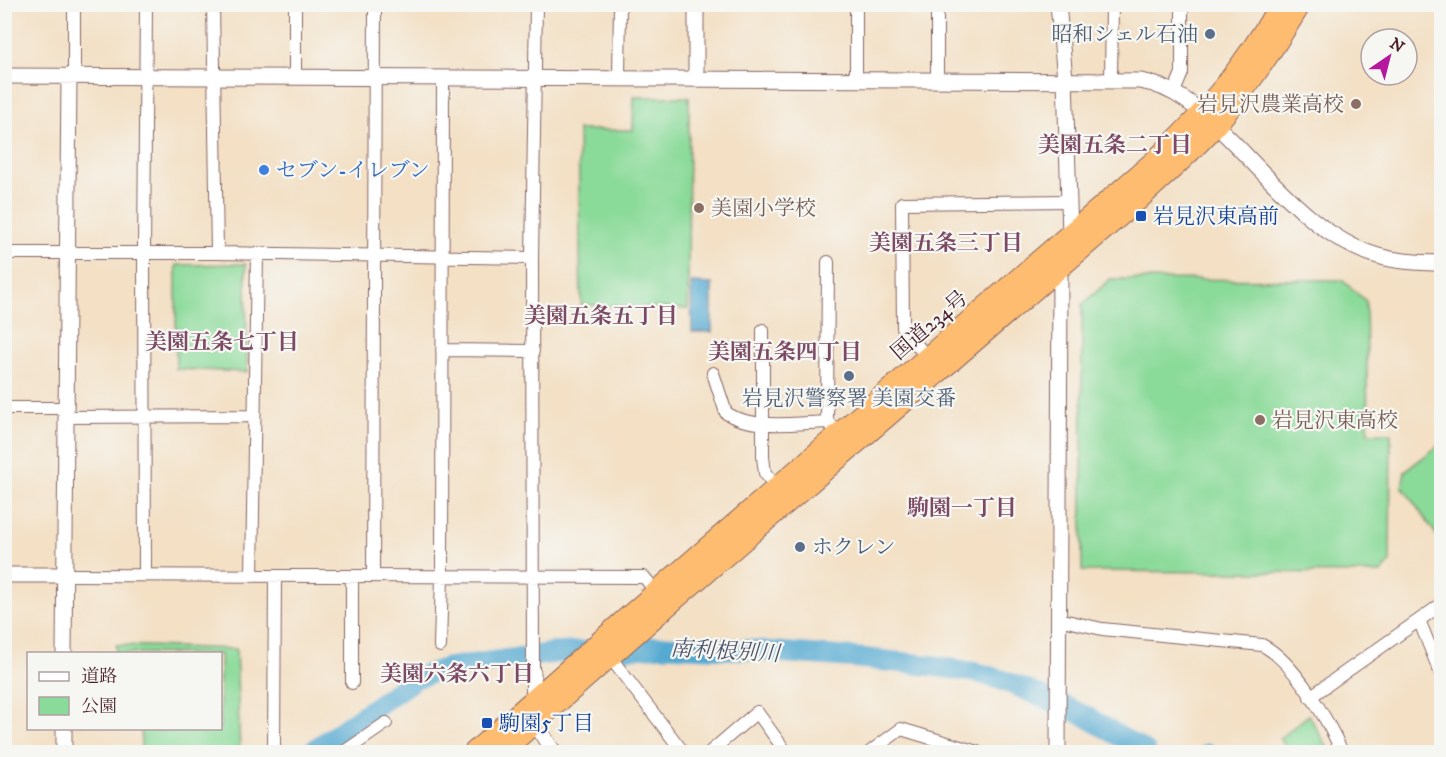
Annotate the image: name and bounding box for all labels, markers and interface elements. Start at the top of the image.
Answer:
place label: 昭和シェル石油 [1051,22,1198,48]
marker: 昭和シェル石油 [1203,27,1217,41]
north arrow [1359,27,1419,87]
text: N [1386,34,1408,57]
place label: 岩見沢農業高校 [1197,92,1344,118]
marker: 岩見沢農業高校 [1349,97,1363,111]
district label: 美園五条二丁目 [1038,132,1192,159]
place label: セブン-イレブン [276,158,430,184]
marker: セブン-イレブン [257,163,271,177]
place label: 美園小学校 [711,196,816,222]
marker: 美園小学校 [692,201,706,215]
place label: 岩見沢東高前 [1153,204,1279,230]
marker: 岩見沢東高前 [1134,209,1148,223]
district label: 美園五条三丁目 [869,230,1023,257]
street label: 国道234号 [886,285,973,366]
district label: 美園五条五丁目 [524,303,678,330]
district label: 美園五条七丁目 [145,329,299,356]
district label: 美園五条四丁目 [708,339,862,366]
marker: 岩見沢警察署 美園交番 [842,369,856,383]
place label: 岩見沢警察署 美園交番 [742,386,956,412]
place label: 岩見沢東高校 [1272,408,1398,434]
marker: 岩見沢東高校 [1253,413,1267,427]
district label: 駒園一丁目 [907,495,1017,522]
place label: ホクレン [812,535,895,561]
marker: ホクレン [793,540,807,554]
water label: 南利根別川 [669,635,783,668]
legend [27,652,222,730]
district label: 美園六条六丁目 [380,661,534,688]
text: 道路 [81,666,117,688]
text: 公園 [81,696,117,718]
place label: 駒園5丁目 [499,711,593,737]
marker: 駒園5丁目 [480,716,494,730]

